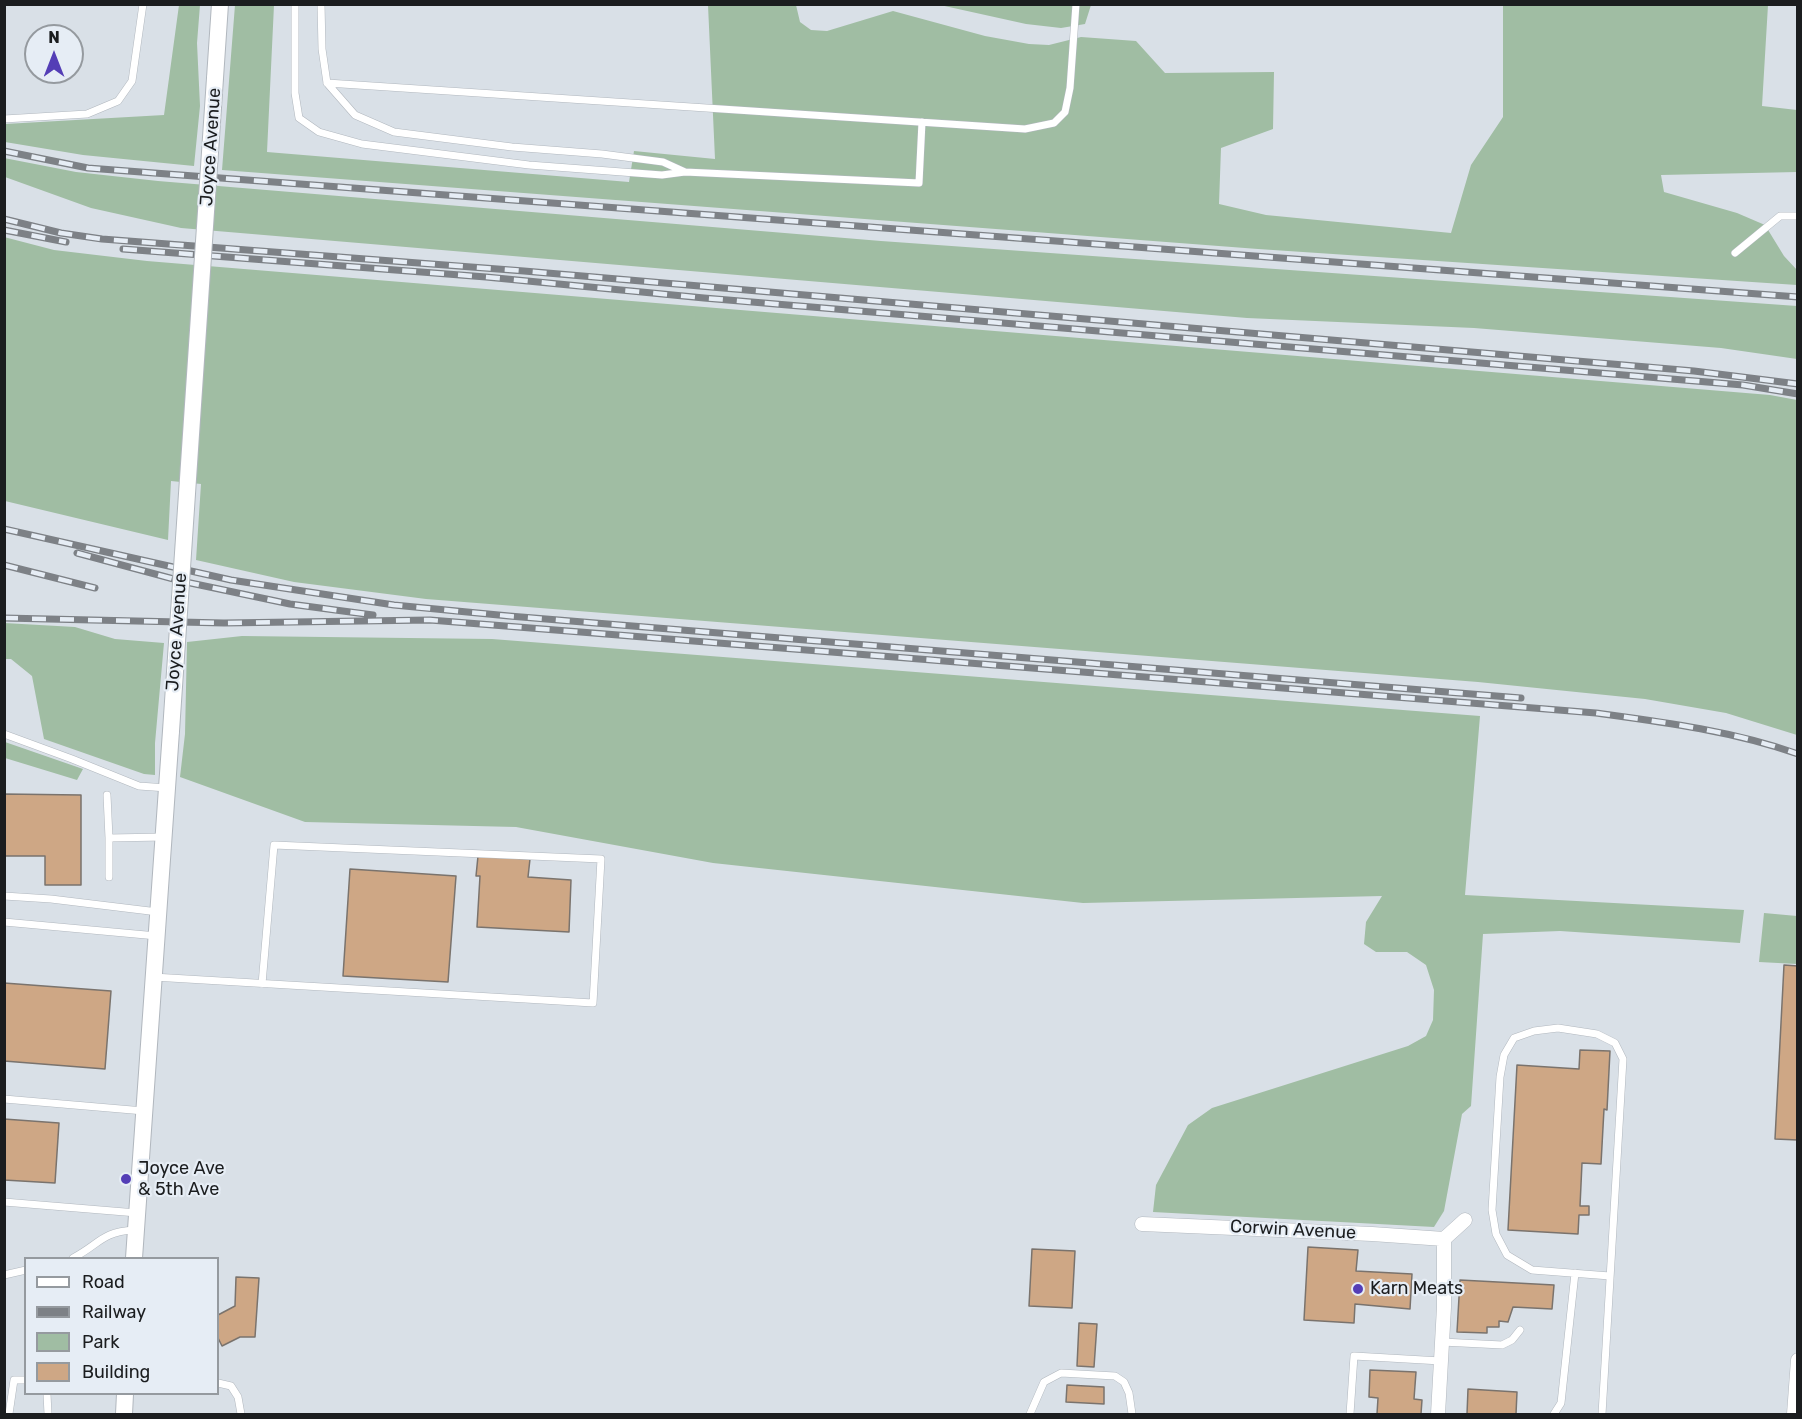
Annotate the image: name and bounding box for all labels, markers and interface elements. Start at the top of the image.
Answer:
north arrow [24,24,84,84]
text: N [48,28,60,47]
street label: Joyce Avenue [196,87,226,207]
street label: Joyce Avenue [162,572,192,692]
place label: Joyce Ave & 5th Ave [138,1158,225,1200]
marker: Joyce Ave & 5th Ave [119,1172,133,1186]
street label: Corwin Avenue [1229,1216,1357,1244]
legend [24,1257,219,1395]
text: Road [82,1271,125,1293]
place label: Karn Meats [1370,1278,1463,1300]
marker: Karn Meats [1351,1282,1365,1296]
text: Railway [82,1301,146,1323]
text: Park [82,1331,119,1353]
text: Building [82,1361,150,1383]

